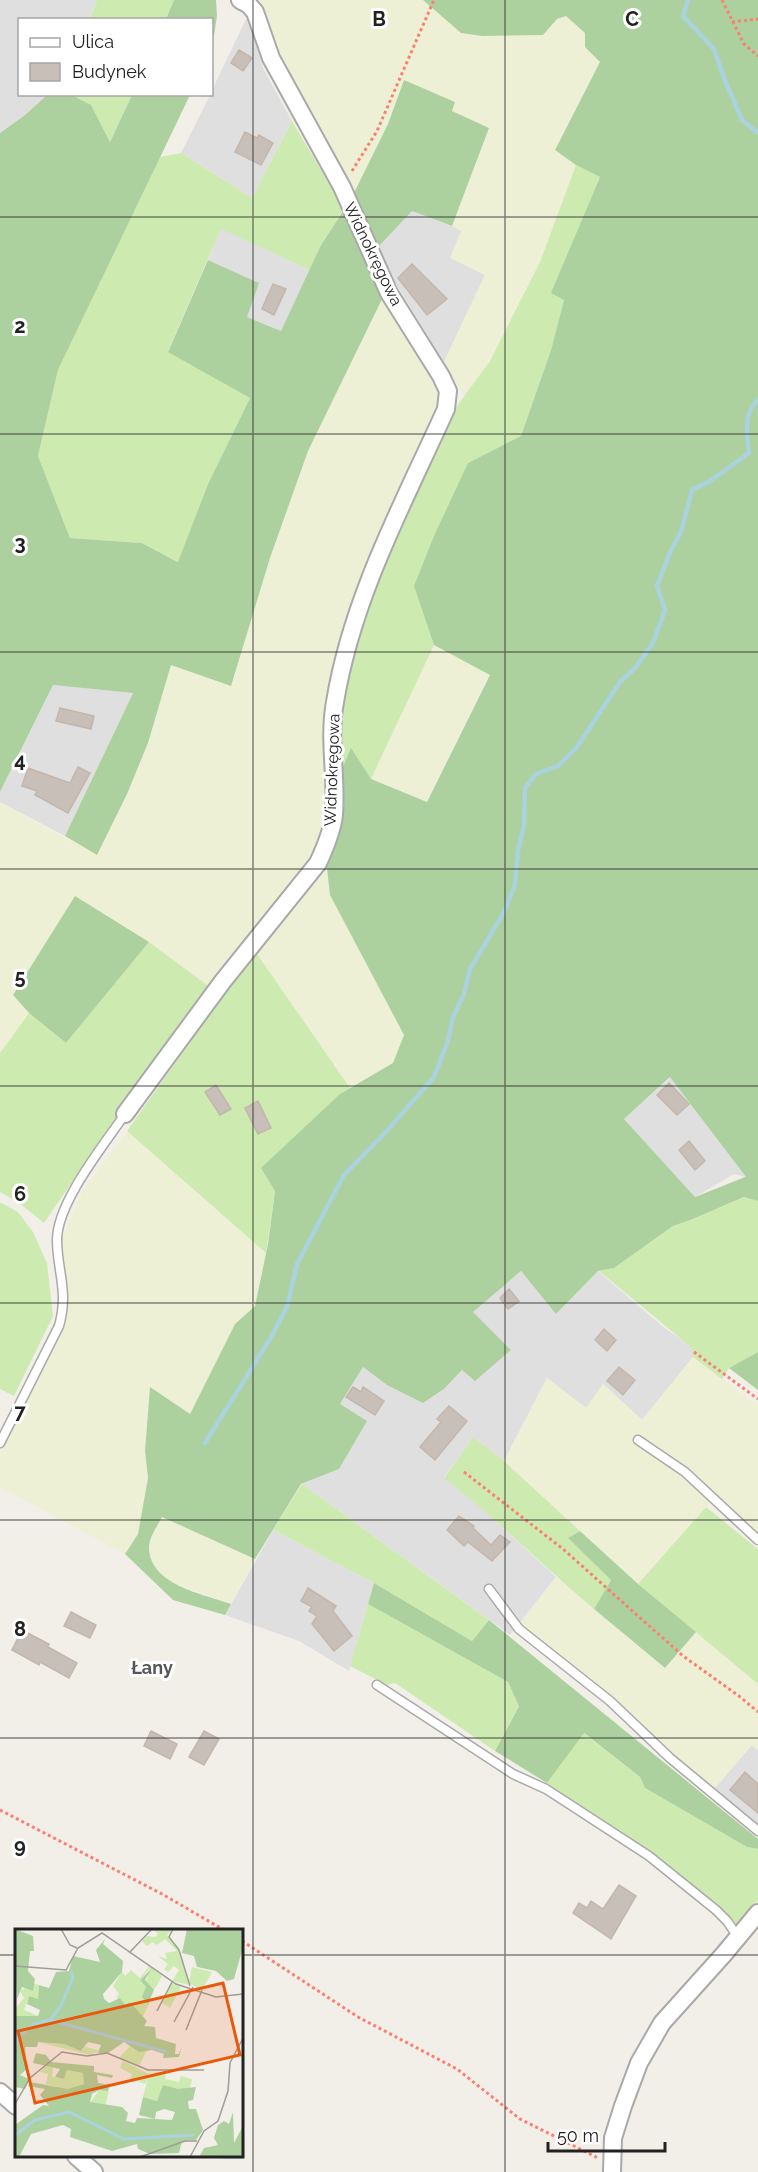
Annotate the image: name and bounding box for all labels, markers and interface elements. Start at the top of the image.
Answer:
text: B [372,7,386,31]
text: C [625,7,639,31]
legend [18,18,213,96]
text: Ulica [72,31,114,52]
text: Budynek [72,61,147,82]
street label: Widnokręgowa [340,199,406,309]
text: 2 [14,314,26,338]
text: 3 [14,531,26,555]
street label: Widnokręgowa [321,713,343,827]
text: 4 [14,748,26,772]
text: 5 [14,965,26,989]
text: 6 [14,1182,26,1206]
text: 7 [14,1400,26,1424]
text: 8 [14,1617,26,1641]
district label: Łany [130,1657,173,1678]
text: 9 [14,1834,26,1858]
inset map [15,1929,243,2157]
scale bar [548,2115,665,2153]
text: 50 m [557,2125,599,2146]

